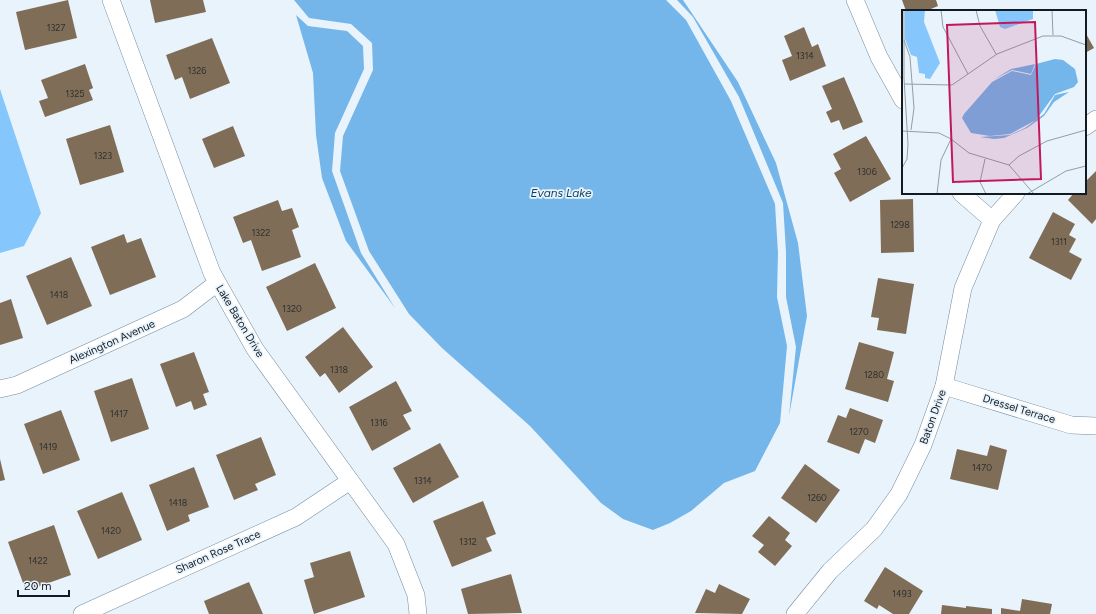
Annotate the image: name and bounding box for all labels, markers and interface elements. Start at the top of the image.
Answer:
inset map [902,10,1086,194]
house number: 1327 [47,22,65,33]
house number: 1314 [796,50,814,61]
house number: 1326 [188,65,206,76]
house number: 1325 [66,88,84,99]
house number: 1323 [94,150,112,161]
house number: 1306 [857,166,877,177]
water label: Evans Lake [530,186,592,200]
house number: 1298 [890,219,910,230]
house number: 1322 [252,227,270,238]
house number: 1311 [1051,236,1067,247]
street label: Lake Baton Drive [213,282,267,360]
house number: 1418 [50,289,69,300]
house number: 1320 [282,303,302,314]
street label: Alexington Avenue [67,317,157,367]
house number: 1318 [330,364,348,375]
house number: 1280 [864,369,884,380]
street label: Baton Drive [917,388,949,446]
street label: Dressel Terrace [981,392,1057,426]
house number: 1417 [110,408,128,419]
house number: 1316 [370,417,388,428]
house number: 1270 [849,426,869,437]
house number: 1419 [39,441,57,452]
house number: 1470 [972,462,992,473]
house number: 1314 [414,475,432,486]
house number: 1260 [807,492,827,503]
house number: 1418 [169,497,188,508]
house number: 1420 [101,525,121,536]
street label: Sharon Rose Trace [174,527,262,577]
house number: 1312 [459,536,477,547]
house number: 1422 [28,555,48,566]
scale bar [18,572,69,598]
text: 20 m [24,579,52,593]
house number: 1493 [892,588,912,599]

